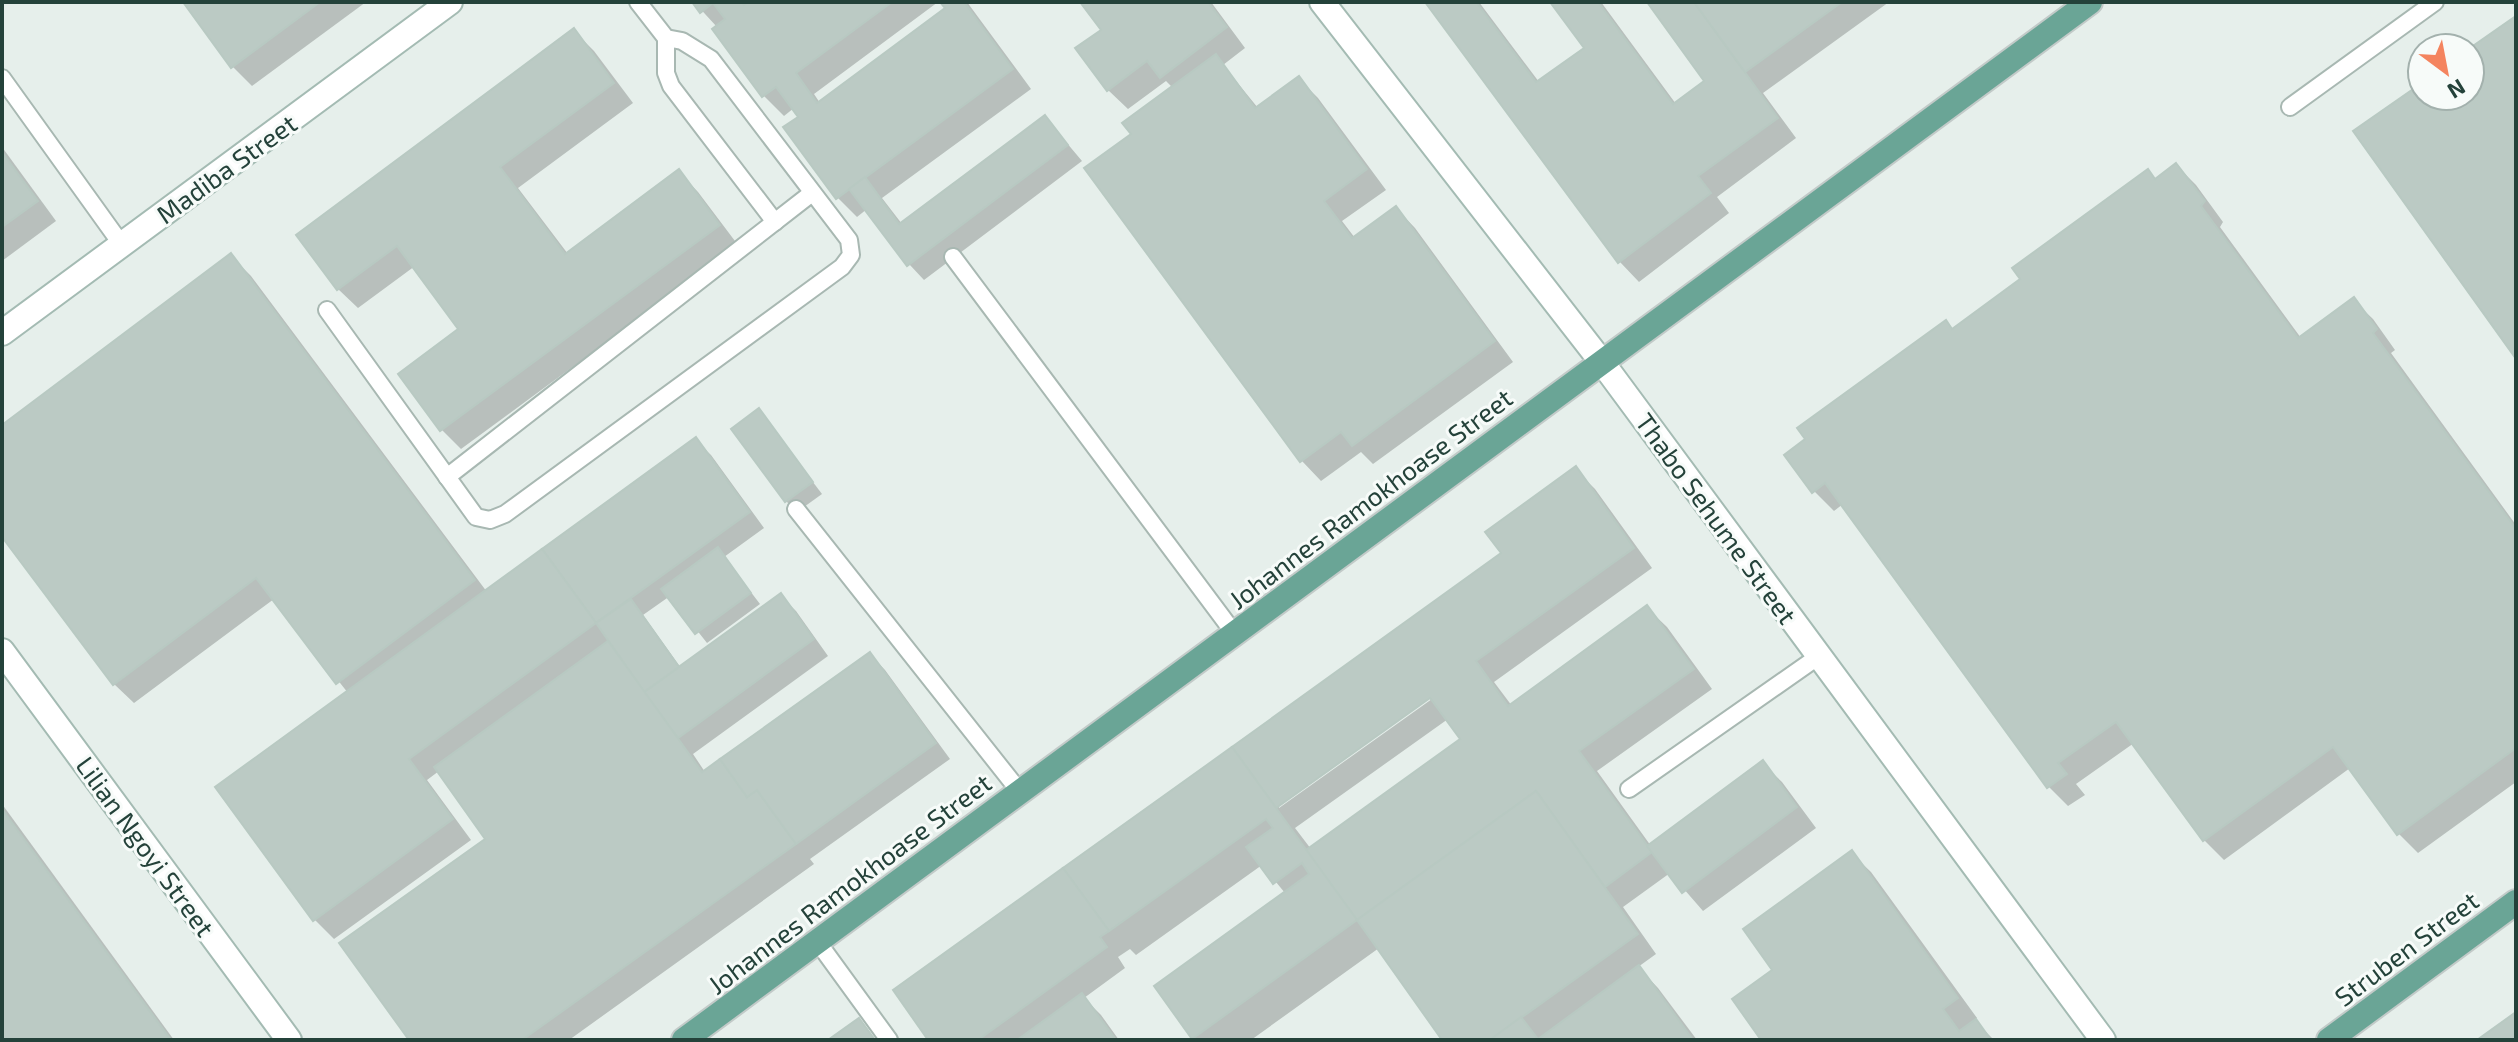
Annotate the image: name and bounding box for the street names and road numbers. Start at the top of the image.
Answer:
street label: Madiba Street [150,107,302,229]
street label: Johannes Ramokhoase Street [1222,381,1518,615]
street label: Thabo Sehume Street [1630,406,1804,630]
street label: Lilian Ngoyi Street [70,750,222,942]
street label: Johannes Ramokhoase Street [701,766,997,1000]
street label: Struben Street [2328,884,2484,1012]

